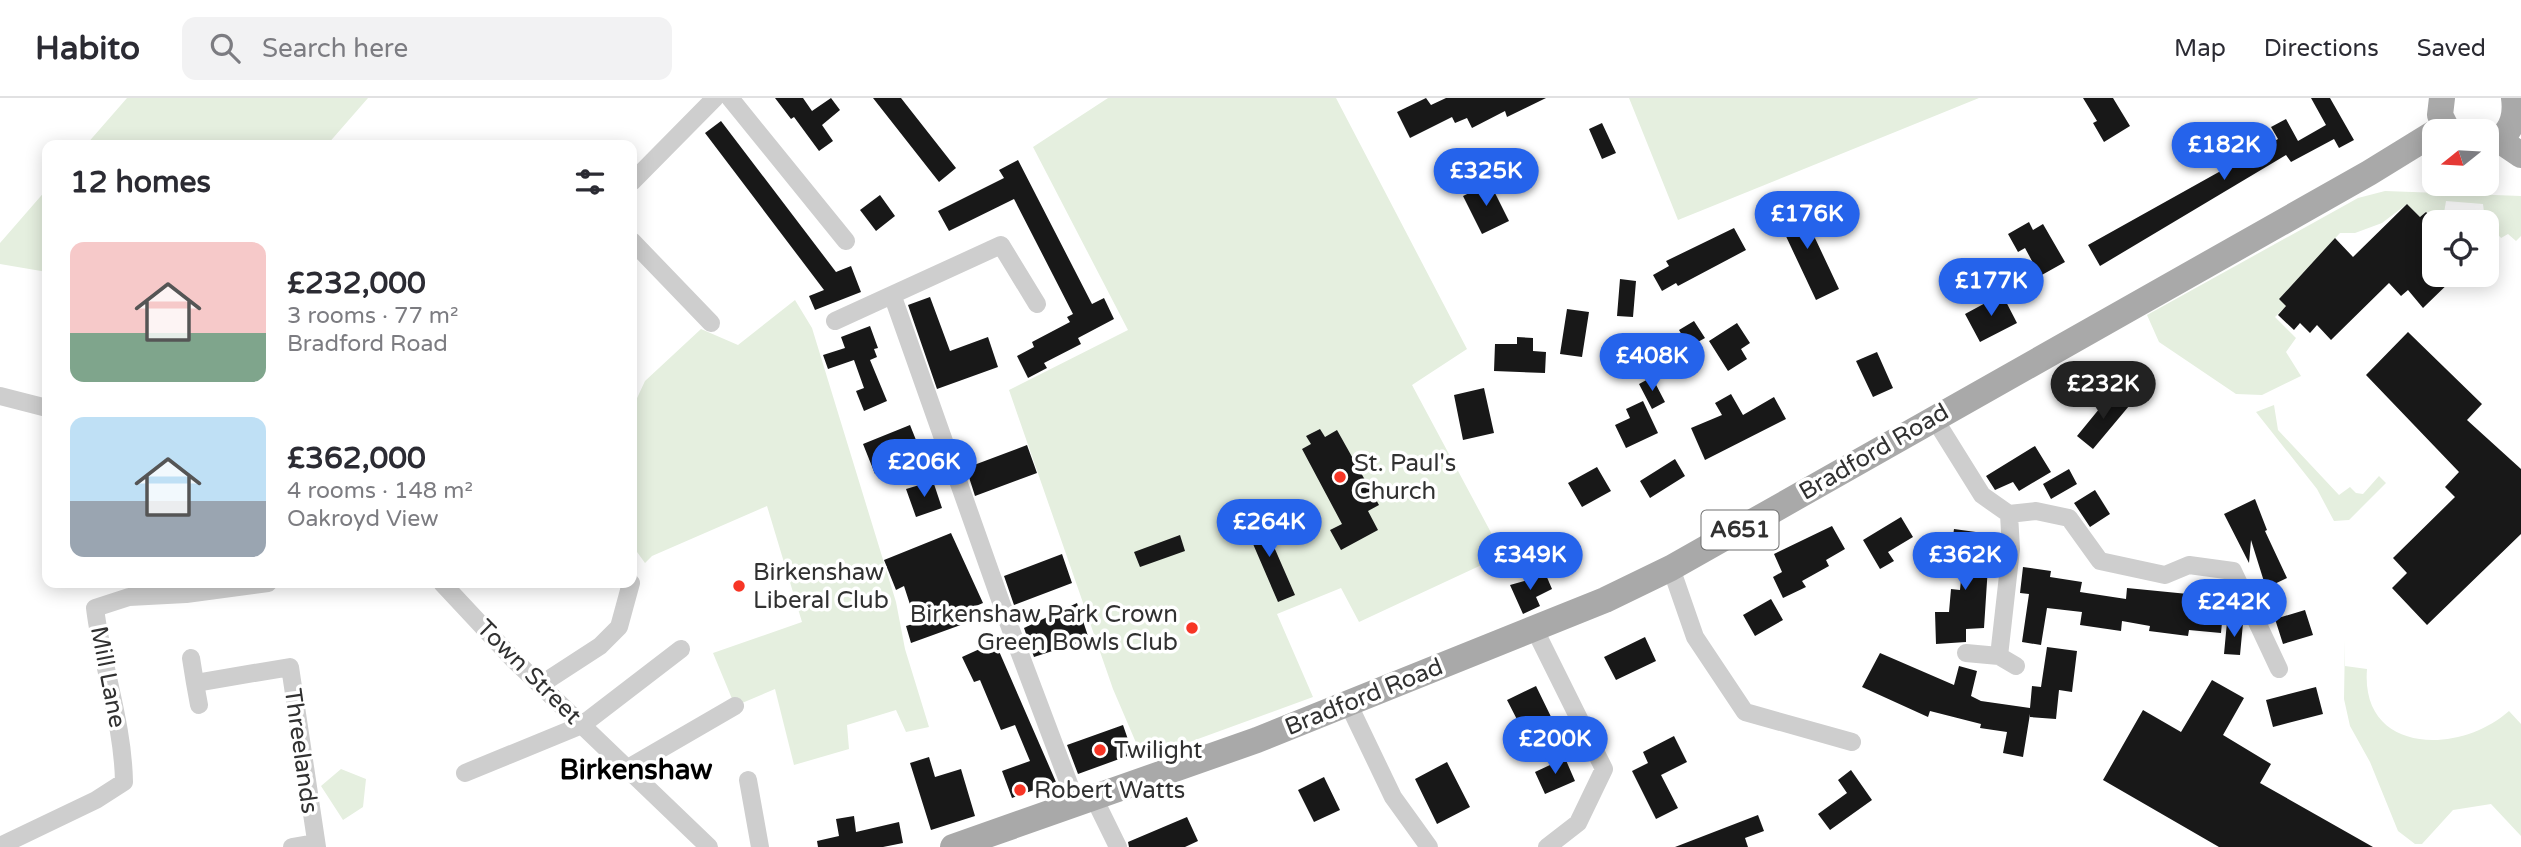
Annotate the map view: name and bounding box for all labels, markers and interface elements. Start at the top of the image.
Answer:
search box [182,17,672,80]
text: Habito [35,29,140,68]
icon: search [206,29,244,67]
text: Search here [262,33,408,64]
text: Map [2174,34,2226,63]
text: Directions [2264,34,2379,63]
text: Saved [2417,34,2486,63]
north arrow [2422,119,2499,196]
map controls [2422,119,2499,287]
pin: £182K [2175,122,2273,182]
text: £182K [2188,131,2260,159]
pin: £325K [1437,148,1535,208]
text: £325K [1450,157,1522,185]
icon: filters [571,163,609,201]
text: 12 homes [70,164,211,201]
pin: £176K [1758,192,1856,251]
text: £176K [1771,200,1843,228]
button: locate [2422,210,2499,287]
pin: £177K [1942,258,2040,318]
text: £232,000 [287,265,426,302]
text: £177K [1955,267,2027,295]
icon: home [126,270,210,354]
text: 3 rooms · 77 m² [287,302,458,330]
text: Bradford Road [287,330,448,358]
pin: £408K [1603,334,1701,393]
text: £408K [1616,342,1688,370]
pin: £232K [2054,362,2152,421]
text: £232K [2067,370,2139,398]
street label: Bradford Road [1794,397,1954,507]
text: £362,000 [287,440,426,477]
pin: £206K [875,440,973,499]
icon: home [126,445,210,529]
text: £206K [888,448,960,476]
place label: St. Paul's Church [1354,449,1456,506]
marker: St. Paul's Church [1332,469,1348,485]
text: 4 rooms · 148 m² [287,477,473,505]
pin: £264K [1220,500,1318,559]
text: Oakroyd View [287,505,438,533]
text: £264K [1233,508,1305,536]
road number: A651 [1702,510,1778,550]
pin: £349K [1481,532,1579,592]
pin: £362K [1916,532,2014,592]
text: £349K [1494,541,1566,569]
text: £362K [1929,541,2001,569]
place label: Birkenshaw Liberal Club [753,558,889,615]
marker: Birkenshaw Liberal Club [731,578,747,594]
pin: £242K [2185,580,2283,639]
text: £242K [2198,588,2270,616]
place label: Birkenshaw Park Crown Green Bowls Club [910,600,1178,657]
street label: Town Street [471,614,587,730]
marker: Birkenshaw Park Crown Green Bowls Club [1184,620,1200,636]
street label: Mill Lane [84,624,132,730]
street label: Bradford Road [1281,652,1447,742]
street label: Threelands [278,687,324,815]
pin: £200K [1506,716,1604,776]
text: £200K [1519,725,1591,753]
place label: Twilight [1114,736,1203,765]
marker: Twilight [1092,742,1108,758]
district label: Birkenshaw [560,753,712,787]
place label: Robert Watts [1034,776,1185,805]
marker: Robert Watts [1012,782,1028,798]

